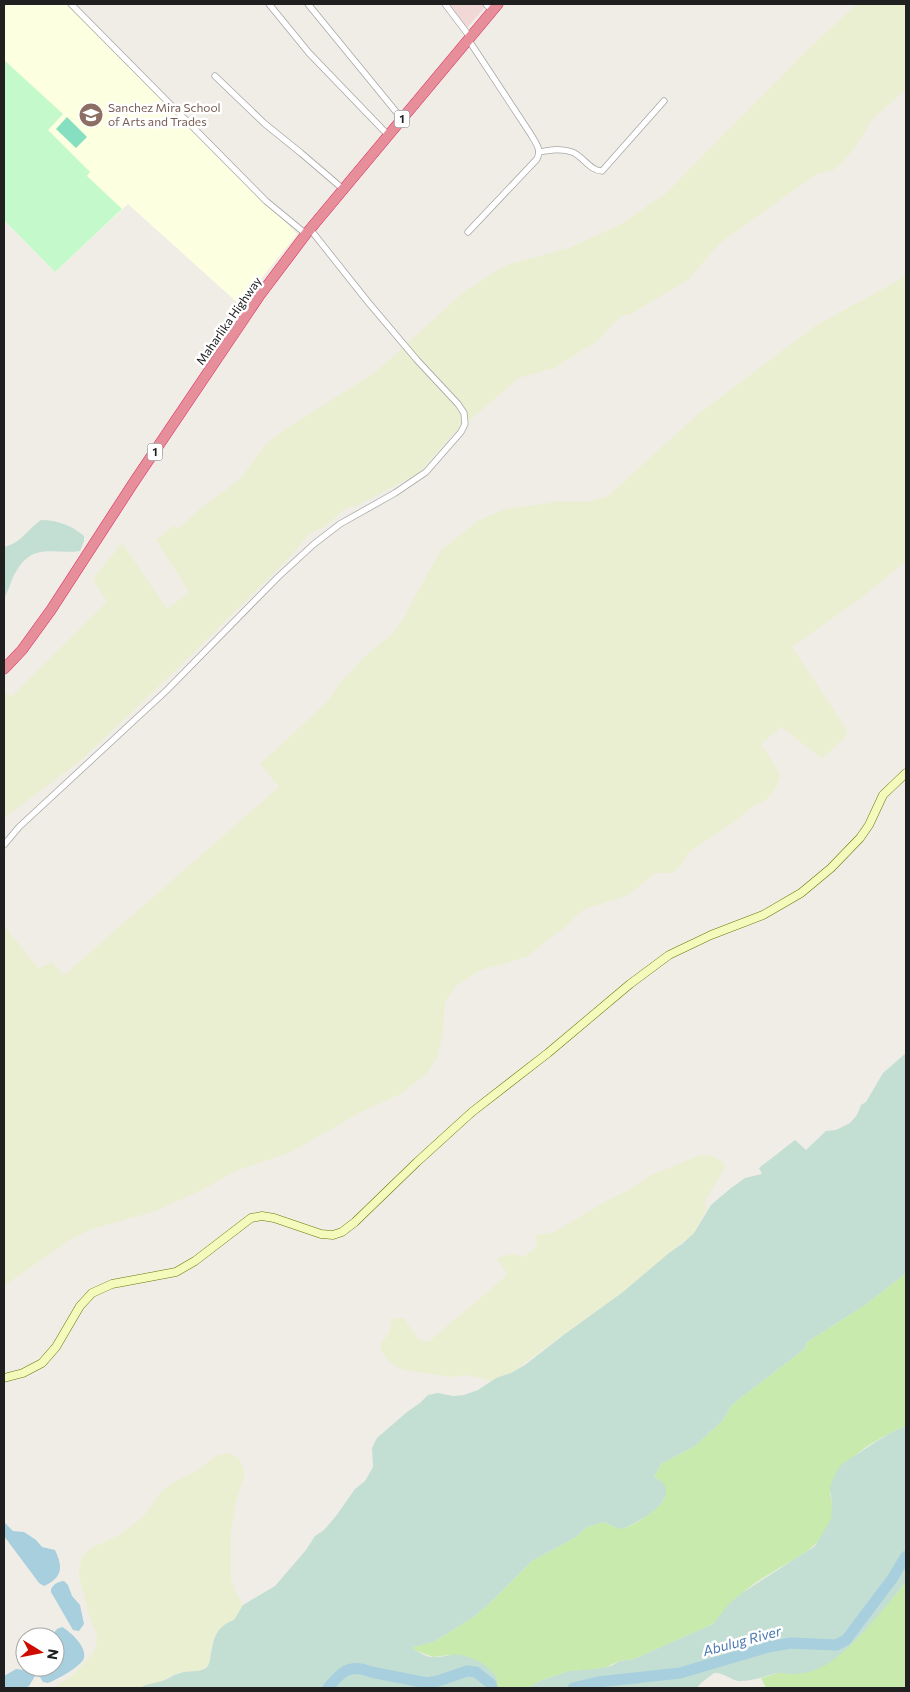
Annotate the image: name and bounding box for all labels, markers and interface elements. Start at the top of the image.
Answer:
place label: Sanchez Mira School of Arts and Trades [108,100,221,128]
school or university icon: Sanchez Mira School of Arts and Trades [78,102,104,128]
road number: 1 [394,110,410,128]
street label: Maharlika Highway [193,274,264,367]
road number: 1 [148,444,162,461]
water label: Abulug River [700,1622,783,1659]
north arrow [15,1627,65,1677]
text: N [44,1648,63,1661]

